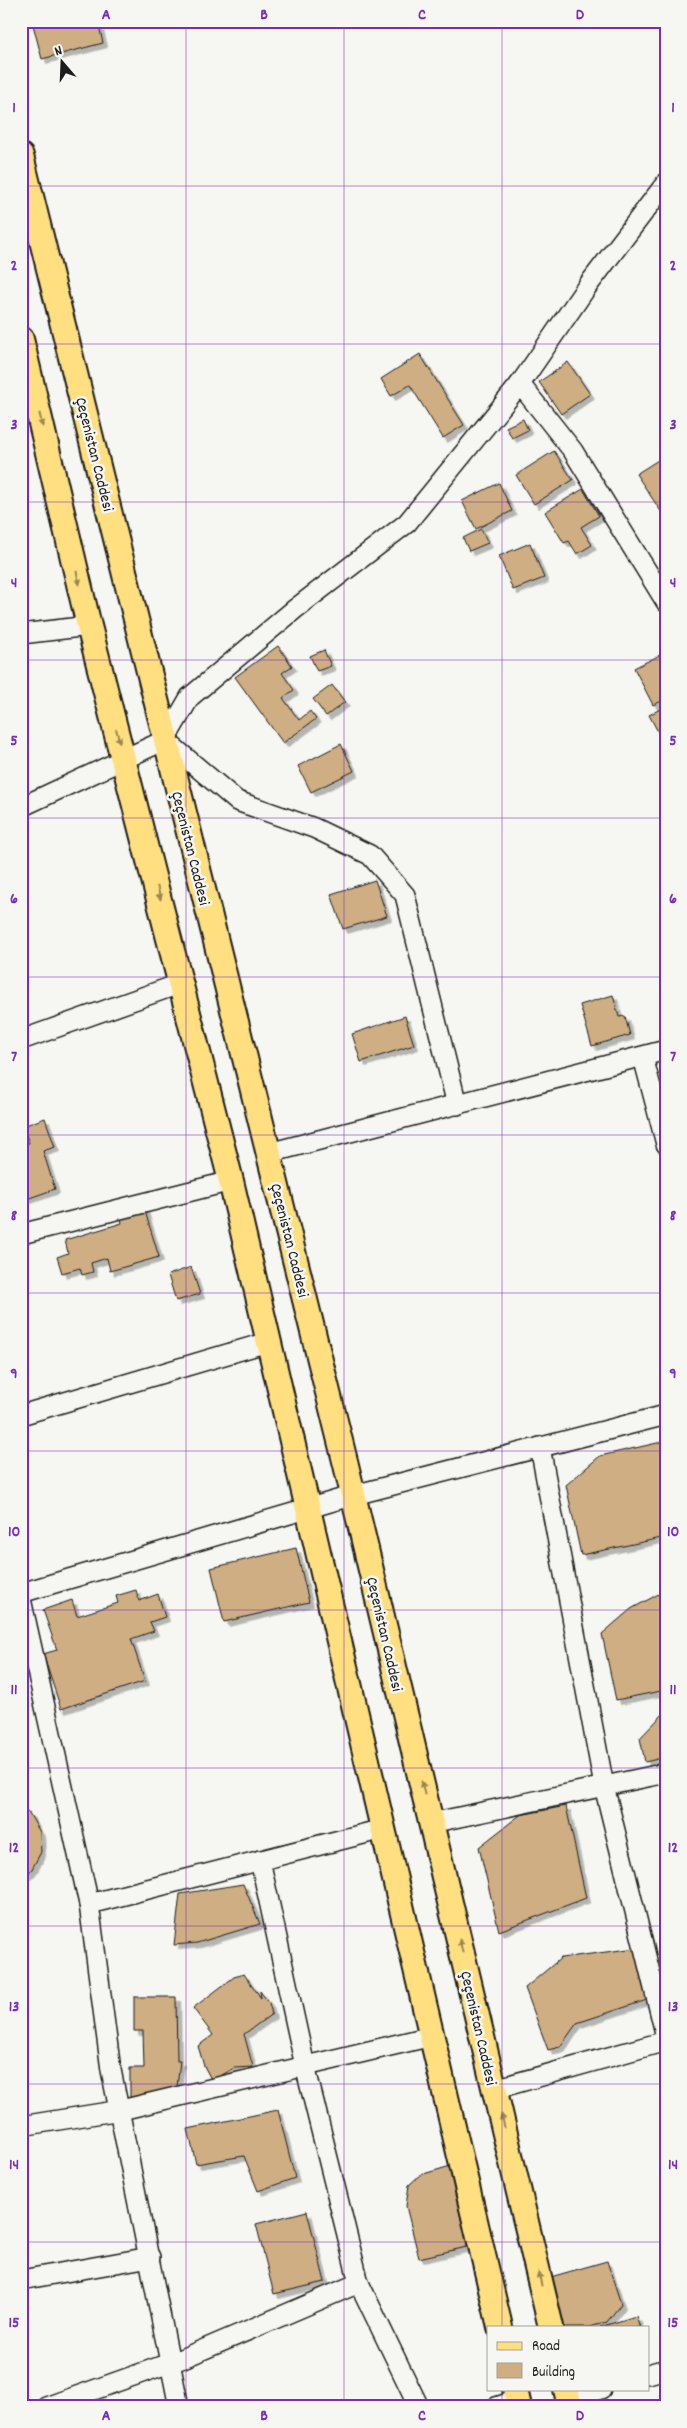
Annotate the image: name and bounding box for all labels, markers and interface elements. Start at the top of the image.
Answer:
text: A [102,4,111,27]
text: B [260,4,268,27]
text: C [418,4,426,27]
text: D [576,4,585,27]
north arrow [38,38,88,88]
text: N [52,41,65,62]
text: 1 [12,97,16,120]
text: 1 [671,97,675,120]
text: 2 [11,255,18,278]
text: 2 [670,255,677,278]
street label: Çeçenistan Caddesi [68,395,119,514]
one-way arrow [37,413,45,428]
text: 3 [10,414,18,437]
text: 3 [669,414,677,437]
one-way arrow [74,571,82,586]
text: 4 [11,572,17,595]
text: 4 [670,572,676,595]
one-way arrow [114,728,122,743]
text: 5 [10,730,18,753]
text: 5 [669,730,677,753]
street label: Çeçenistan Caddesi [164,789,215,908]
one-way arrow [155,885,163,901]
text: 6 [10,888,18,911]
text: 6 [669,888,677,911]
text: 7 [11,1046,17,1069]
text: 7 [670,1046,676,1069]
street label: Çeçenistan Caddesi [263,1181,314,1300]
text: 8 [11,1205,18,1228]
text: 8 [670,1205,677,1228]
text: 9 [10,1363,18,1386]
text: 9 [669,1363,677,1386]
text: 10 [8,1521,20,1544]
text: 10 [667,1521,679,1544]
street label: Çeçenistan Caddesi [359,1575,408,1694]
text: 11 [10,1679,18,1702]
text: 11 [669,1679,677,1702]
one-way arrow [419,1781,427,1796]
text: 12 [9,1837,19,1860]
text: 12 [668,1837,678,1860]
one-way arrow [457,1939,465,1954]
street label: Çeçenistan Caddesi [453,1969,502,2088]
text: 13 [9,1996,19,2019]
text: 13 [668,1996,678,2019]
one-way arrow [499,2114,507,2129]
text: 14 [9,2154,19,2177]
text: 14 [668,2154,678,2177]
one-way arrow [536,2272,544,2287]
text: 15 [9,2312,19,2335]
text: 15 [668,2312,678,2335]
legend [487,2326,650,2390]
text: Road [532,2336,560,2358]
text: Building [532,2362,575,2384]
text: A [102,2405,111,2428]
text: B [260,2405,268,2428]
text: C [418,2405,426,2428]
text: D [576,2405,585,2428]

